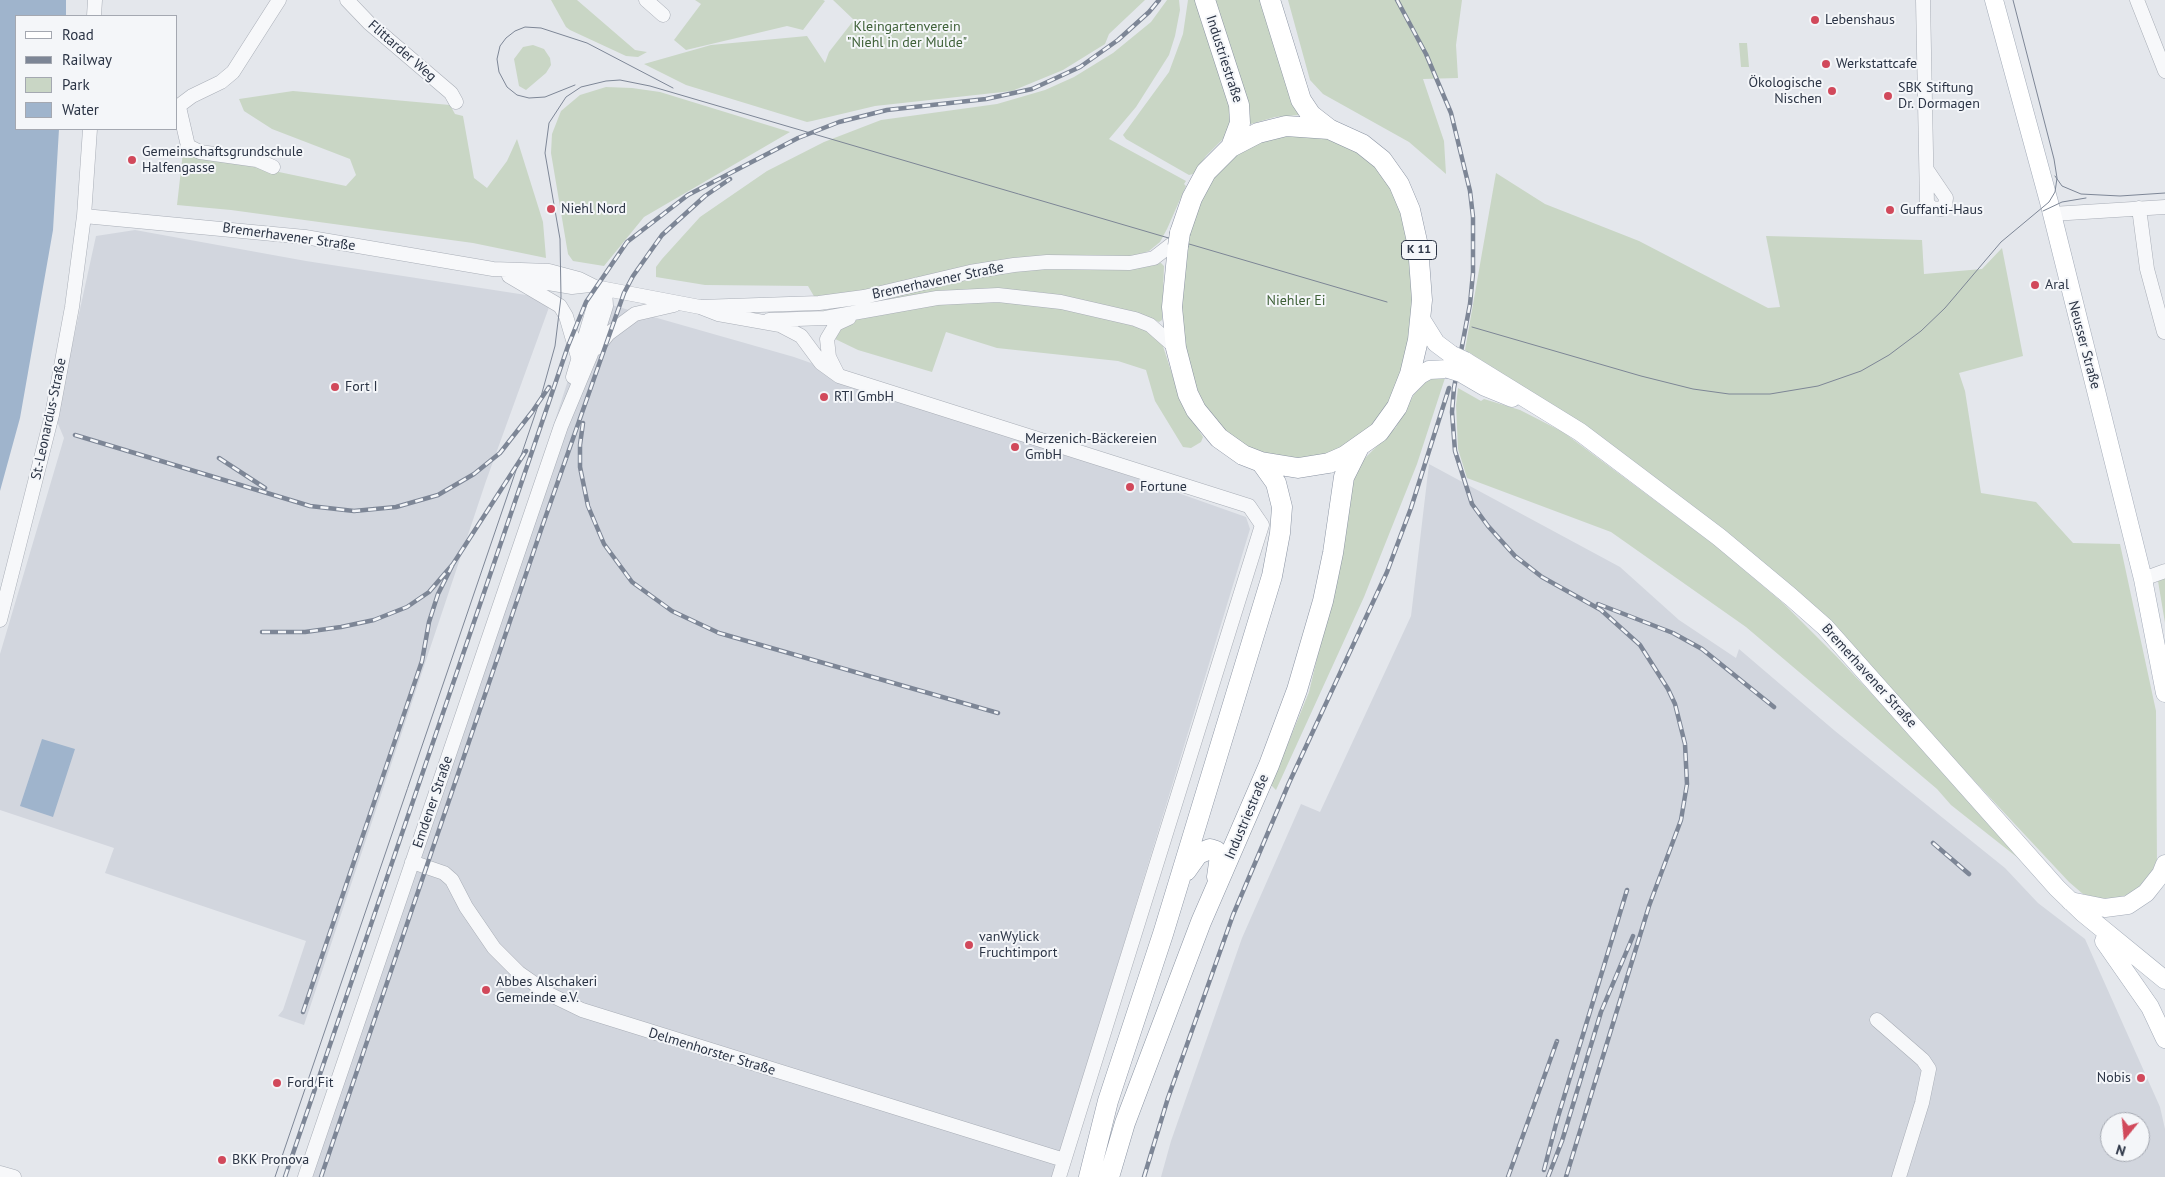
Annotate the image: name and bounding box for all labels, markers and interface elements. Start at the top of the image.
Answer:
place label: Lebenshaus [1825,12,1895,28]
street label: Industriestraße [1202,13,1246,105]
marker: Lebenshaus [1809,14,1821,26]
legend [15,15,178,130]
street label: Flittarder Weg [364,17,440,85]
park label: Kleingartenverein "Niehl in der Mulde" [847,19,967,52]
text: Road [62,25,94,44]
text: Railway [62,50,112,69]
place label: Werkstattcafe [1836,56,1917,72]
marker: Werkstattcafe [1820,58,1832,70]
text: Park [62,75,90,94]
place label: Ökologische Nischen [1749,75,1822,108]
place label: SBK Stiftung Dr. Dormagen [1898,80,1980,112]
marker: Ökologische Nischen [1826,85,1838,97]
marker: SBK Stiftung Dr. Dormagen [1882,90,1894,102]
text: Water [62,100,99,119]
place label: Gemeinschaftsgrundschule Halfengasse [142,144,303,176]
marker: Gemeinschaftsgrundschule Halfengasse [126,154,138,166]
place label: Niehl Nord [561,201,626,217]
place label: Guffanti-Haus [1900,202,1983,218]
marker: Niehl Nord [545,203,557,215]
marker: Guffanti-Haus [1884,204,1896,216]
street label: Bremerhavener Straße [221,219,357,255]
road number: K 11 [1402,240,1436,260]
street label: Bremerhavener Straße [871,259,1005,303]
place label: Aral [2045,277,2069,293]
marker: Aral [2029,279,2041,291]
park label: Niehler Ei [1267,293,1325,309]
street label: Neusser Straße [2064,299,2104,391]
street label: St.-Leonardus-Straße [28,357,70,481]
place label: Fort I [345,379,377,395]
marker: Fort I [329,381,341,393]
place label: RTI GmbH [834,389,894,405]
marker: RTI GmbH [818,391,830,403]
place label: Merzenich-Bäckereien GmbH [1025,431,1157,464]
marker: Merzenich-Bäckereien GmbH [1009,441,1021,453]
place label: Fortune [1140,479,1187,495]
marker: Fortune [1124,481,1136,493]
street label: Bremerhavener Straße [1818,621,1920,731]
street label: Emdener Straße [409,754,457,850]
street label: Industriestraße [1222,772,1272,862]
place label: vanWylick Fruchtimport [979,929,1057,962]
marker: vanWylick Fruchtimport [963,939,975,951]
place label: Abbes Alschakeri Gemeinde e.V. [496,974,597,1006]
marker: Abbes Alschakeri Gemeinde e.V. [480,984,492,996]
street label: Delmenhorster Straße [647,1025,777,1079]
place label: Nobis [2097,1070,2131,1086]
marker: Nobis [2135,1072,2147,1084]
place label: Ford Fit [287,1075,334,1091]
marker: Ford Fit [271,1077,283,1089]
north arrow [2100,1112,2150,1162]
text: N [2114,1140,2128,1160]
place label: BKK Pronova [232,1152,309,1168]
marker: BKK Pronova [216,1154,228,1166]

